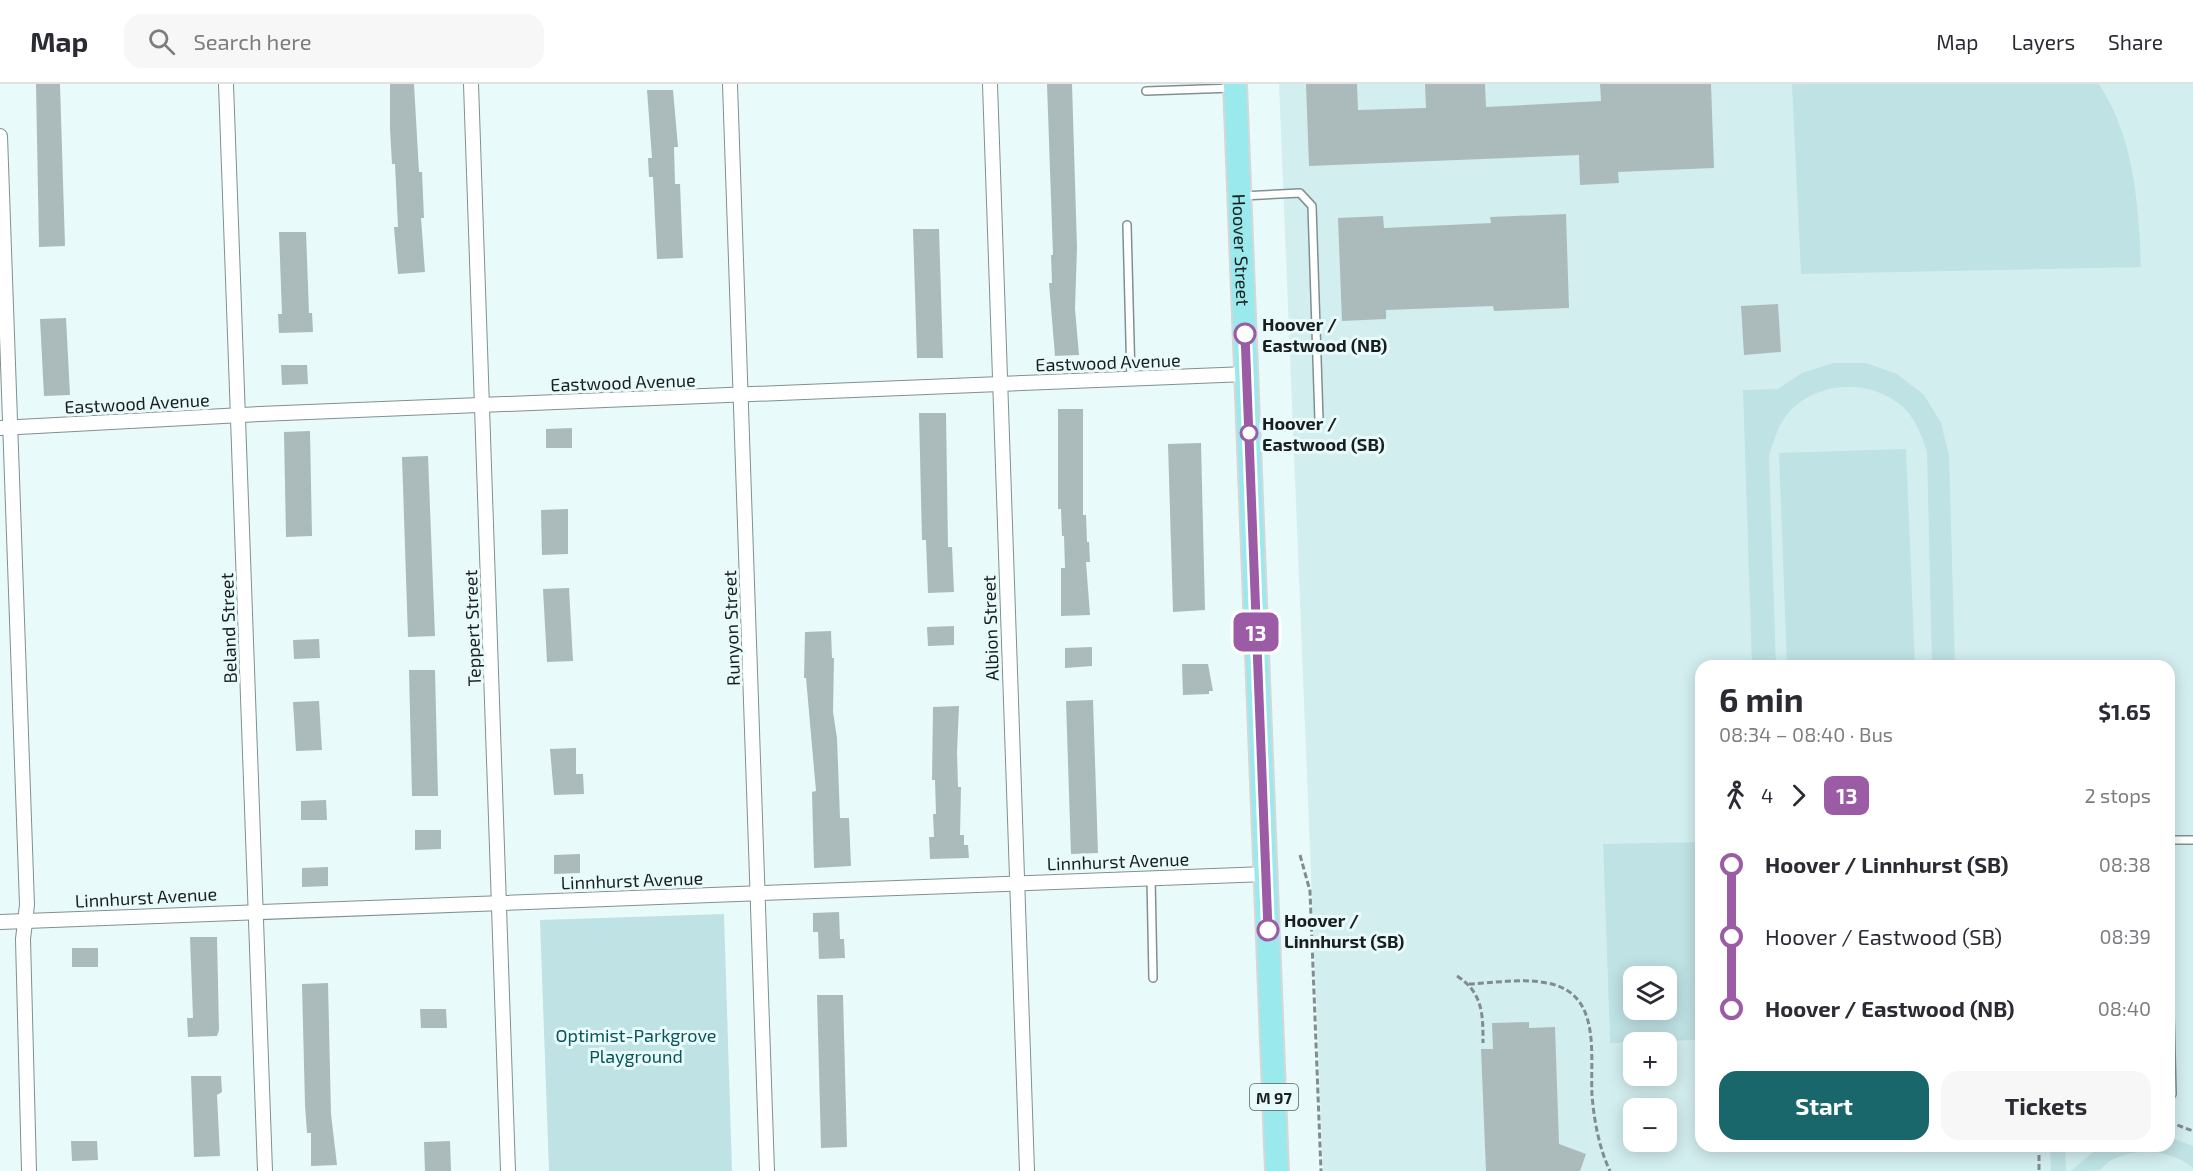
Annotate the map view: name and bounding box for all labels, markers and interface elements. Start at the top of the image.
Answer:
search box [124,14,544,68]
text: Map [30,24,88,58]
icon: search [145,25,178,58]
text: Search here [193,28,312,54]
text: Map [1936,29,1978,54]
text: Layers [2011,29,2075,54]
text: Share [2108,29,2163,54]
street label: Hoover Street [1228,193,1255,307]
place label: Hoover / Eastwood (NB) [1262,313,1387,356]
marker: Hoover / Eastwood (NB) [1234,323,1256,345]
street label: Eastwood Avenue [1035,348,1181,376]
street label: Eastwood Avenue [550,368,696,396]
street label: Eastwood Avenue [64,388,210,418]
place label: Hoover / Eastwood (SB) [1262,412,1385,455]
marker: Hoover / Eastwood (SB) [1240,424,1258,442]
street label: Teppert Street [459,569,485,687]
street label: Runyon Street [718,570,744,686]
street label: Beland Street [215,572,241,684]
street label: Albion Street [977,575,1003,681]
line badge: 13 [1229,612,1283,652]
text: 13 [1246,620,1266,645]
text: 6 min [1719,679,1804,719]
text: $1.65 [2098,698,2151,724]
text: 08:34 – 08:40 · Bus [1719,722,1893,746]
icon: walk [1719,779,1752,812]
icon: forward [1782,779,1815,812]
text: 4 [1761,783,1773,807]
text: 13 [1836,783,1857,808]
text: 2 stops [2084,783,2151,807]
street label: Linnhurst Avenue [1046,848,1190,874]
text: Hoover / Linnhurst (SB) [1765,851,2008,877]
text: 08:38 [2099,852,2151,876]
street label: Linnhurst Avenue [560,867,704,893]
street label: Linnhurst Avenue [74,882,218,912]
place label: Hoover / Linnhurst (SB) [1284,909,1404,952]
marker: Hoover / Linnhurst (SB) [1257,919,1279,941]
text: Hoover / Eastwood (SB) [1765,923,2002,949]
text: 08:39 [2100,924,2151,948]
map controls [1623,966,1677,1152]
button: layers [1623,966,1677,1020]
text: Hoover / Eastwood (NB) [1765,995,2015,1021]
text: 08:40 [2098,996,2151,1020]
park label: Optimist-Parkgrove Playground [555,1024,717,1067]
button: + [1623,1032,1677,1086]
button: Start [1719,1071,1929,1140]
button: Tickets [1941,1071,2151,1140]
road number: M 97 [1250,1084,1298,1110]
button: − [1623,1098,1677,1152]

